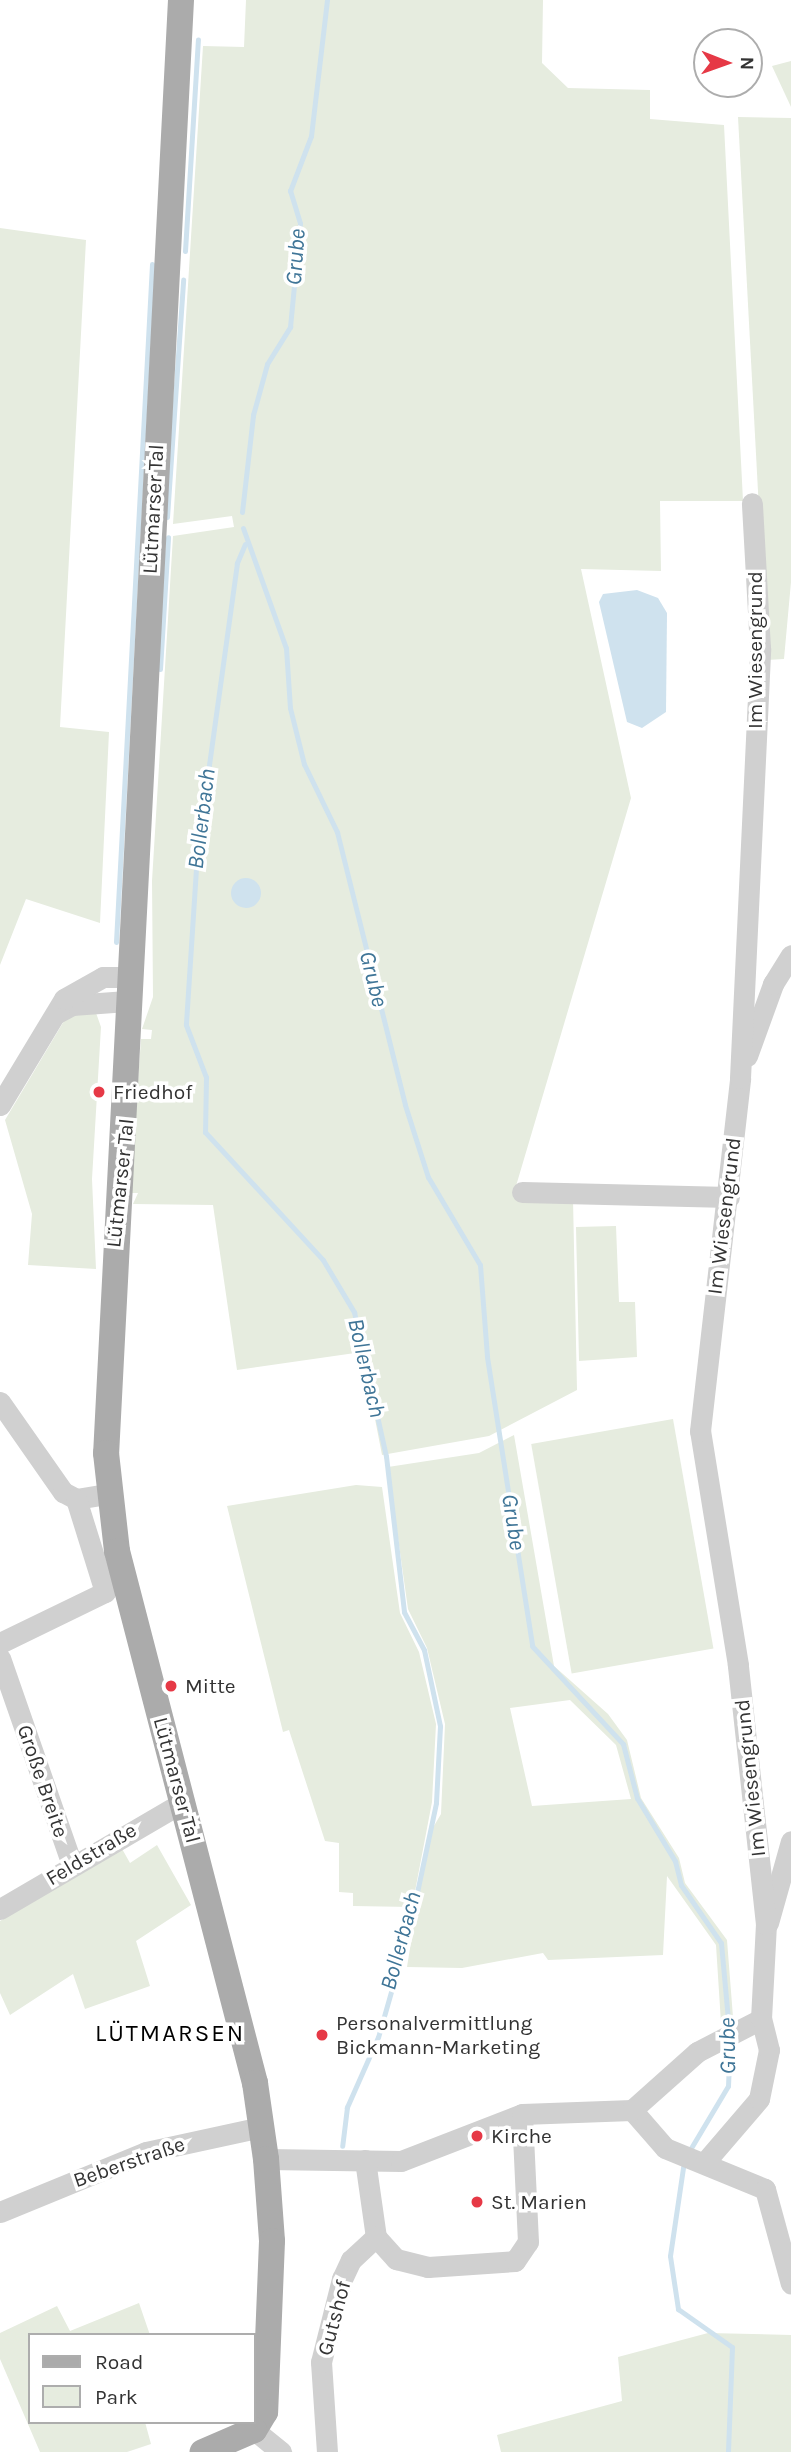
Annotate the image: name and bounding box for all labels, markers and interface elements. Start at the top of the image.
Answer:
north arrow [693,28,763,98]
text: N [736,56,758,70]
water label: Grube [280,228,312,286]
street label: Lütmarser Tal [137,444,169,574]
street label: Im Wiesengrund [742,571,768,729]
water label: Bollerbach [182,767,222,871]
water label: Grube [353,948,393,1010]
place label: Friedhof [113,1079,192,1105]
marker: Friedhof [91,1084,107,1100]
street label: Lütmarser Tal [101,1117,139,1249]
street label: Im Wiesengrund [702,1136,746,1296]
water label: Bollerbach [341,1316,391,1420]
water label: Grube [495,1492,531,1552]
place label: Mitte [185,1673,236,1699]
marker: Mitte [163,1678,179,1694]
street label: Im Wiesengrund [729,1698,771,1858]
street label: Lütmarser Tal [148,1714,206,1846]
street label: Große Breite [12,1721,74,1841]
street label: Feldstraße [41,1817,141,1891]
water label: Bollerbach [375,1889,427,1993]
place label: Personalvermittlung Bickmann-Marketing [336,2010,540,2060]
water label: Grube [714,2018,742,2074]
district label: LÜTMARSEN [96,2020,244,2048]
marker: Personalvermittlung Bickmann-Marketing [314,2027,330,2043]
place label: Kirche [491,2123,552,2149]
marker: Kirche [469,2128,485,2144]
street label: Beberstraße [70,2131,188,2193]
place label: St. Marien [491,2189,587,2215]
marker: St. Marien [469,2194,485,2210]
street label: Gutshof [312,2278,356,2358]
legend [28,2333,256,2424]
text: Road [95,2350,143,2374]
text: Park [95,2385,138,2409]

